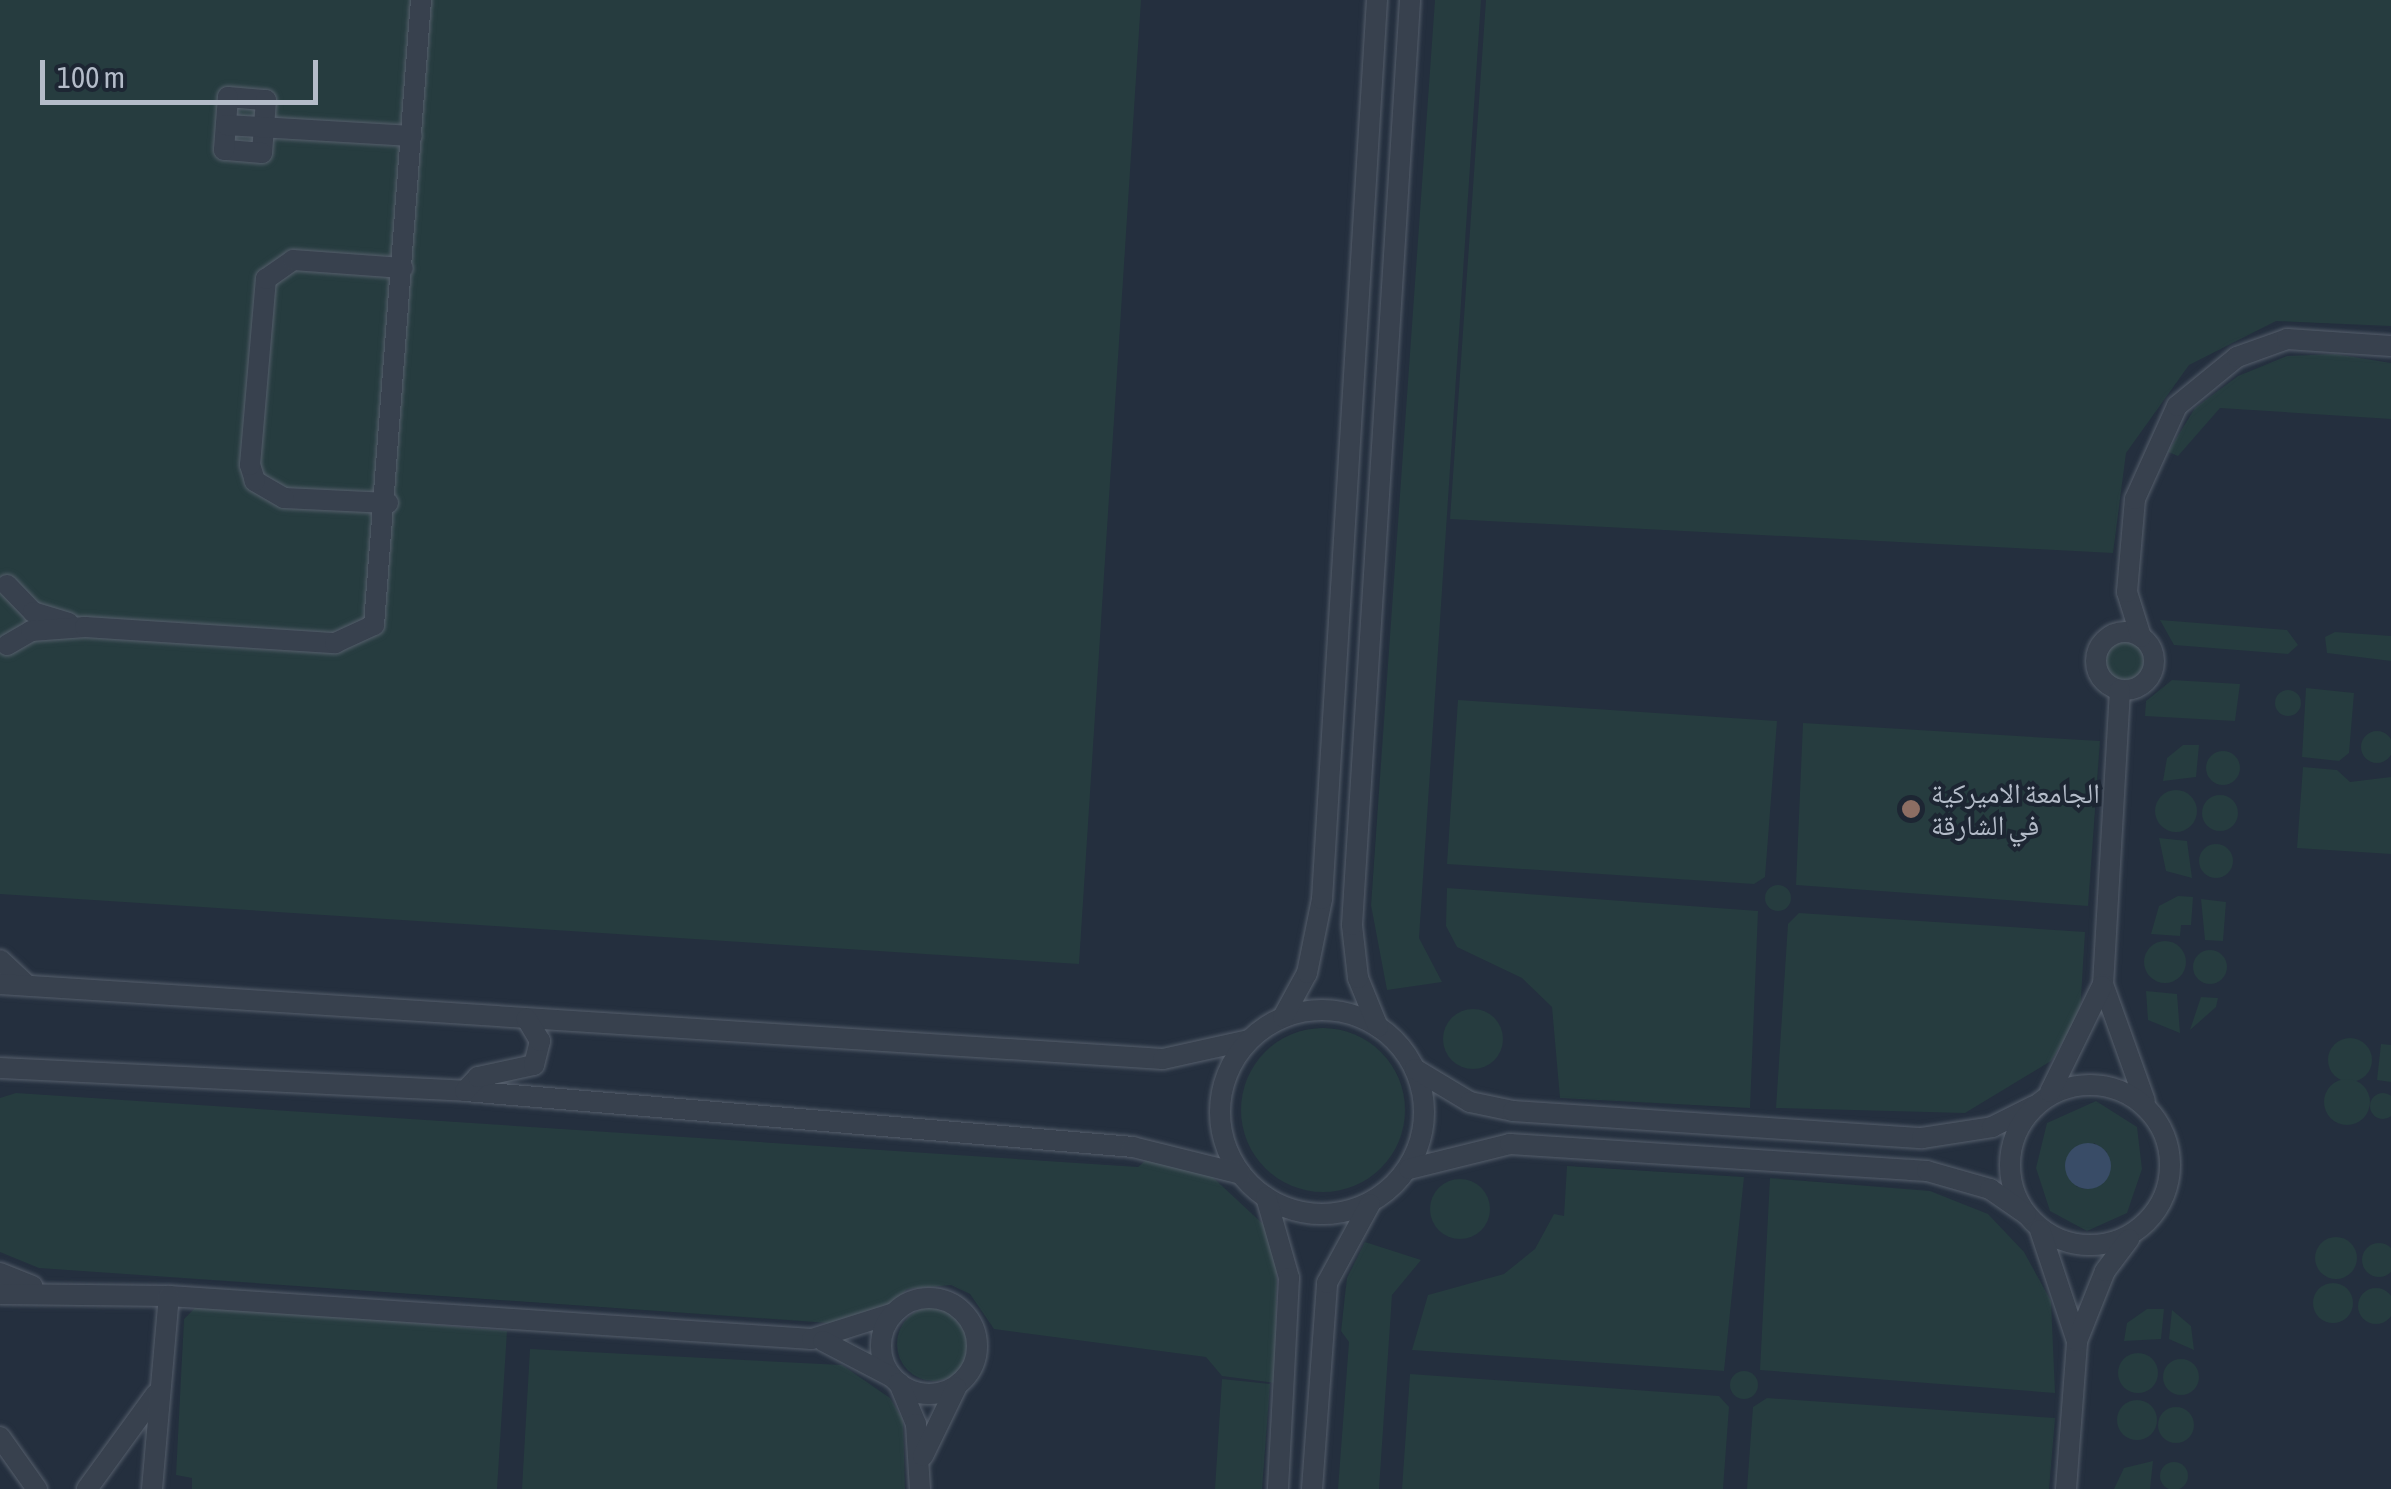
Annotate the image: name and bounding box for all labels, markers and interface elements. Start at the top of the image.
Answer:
scale bar [45,40,322,102]
text: 100 m [57,60,125,94]
place label: الجامعة الاميركية في الشارقة [1931,776,2100,842]
marker: الجامعة الاميركية في الشارقة [1900,798,1922,820]

